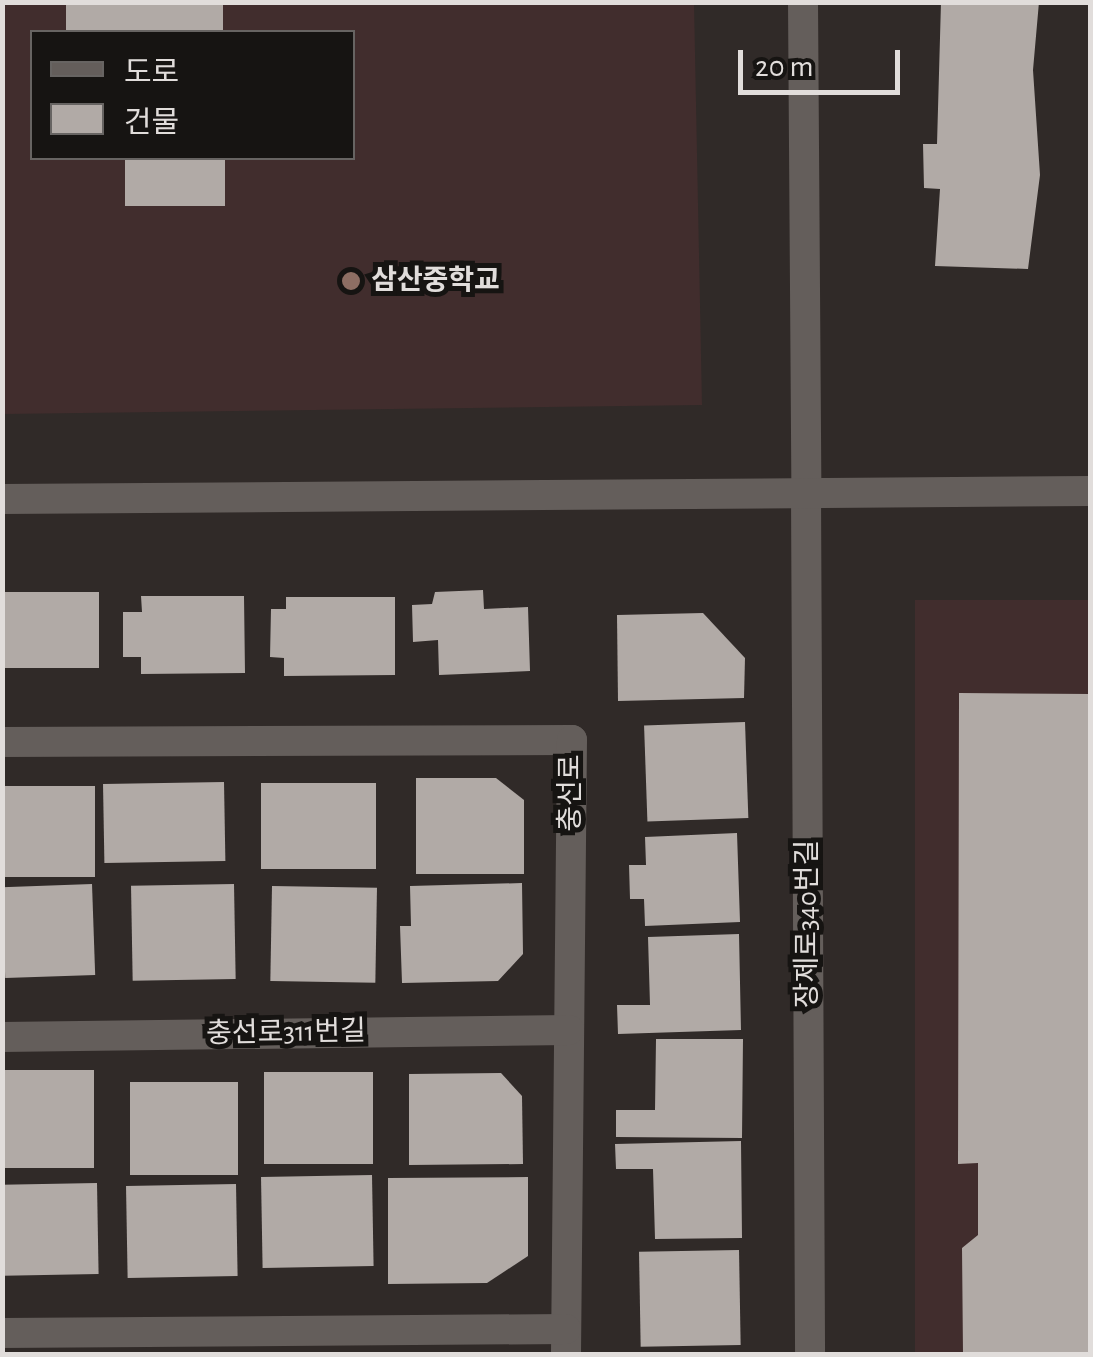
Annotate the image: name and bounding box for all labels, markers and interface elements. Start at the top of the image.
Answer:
legend [30,30,355,160]
scale bar [743,30,906,92]
text: 20 m [755,52,813,82]
text: 도로 [124,58,179,88]
text: 건물 [124,108,179,138]
place label: 삼산중학교 [371,264,500,298]
marker: 삼산중학교 [340,270,362,292]
street label: 충선로 [554,754,588,832]
street label: 장제로340번길 [791,840,825,1008]
street label: 충선로311번길 [206,1015,366,1051]

